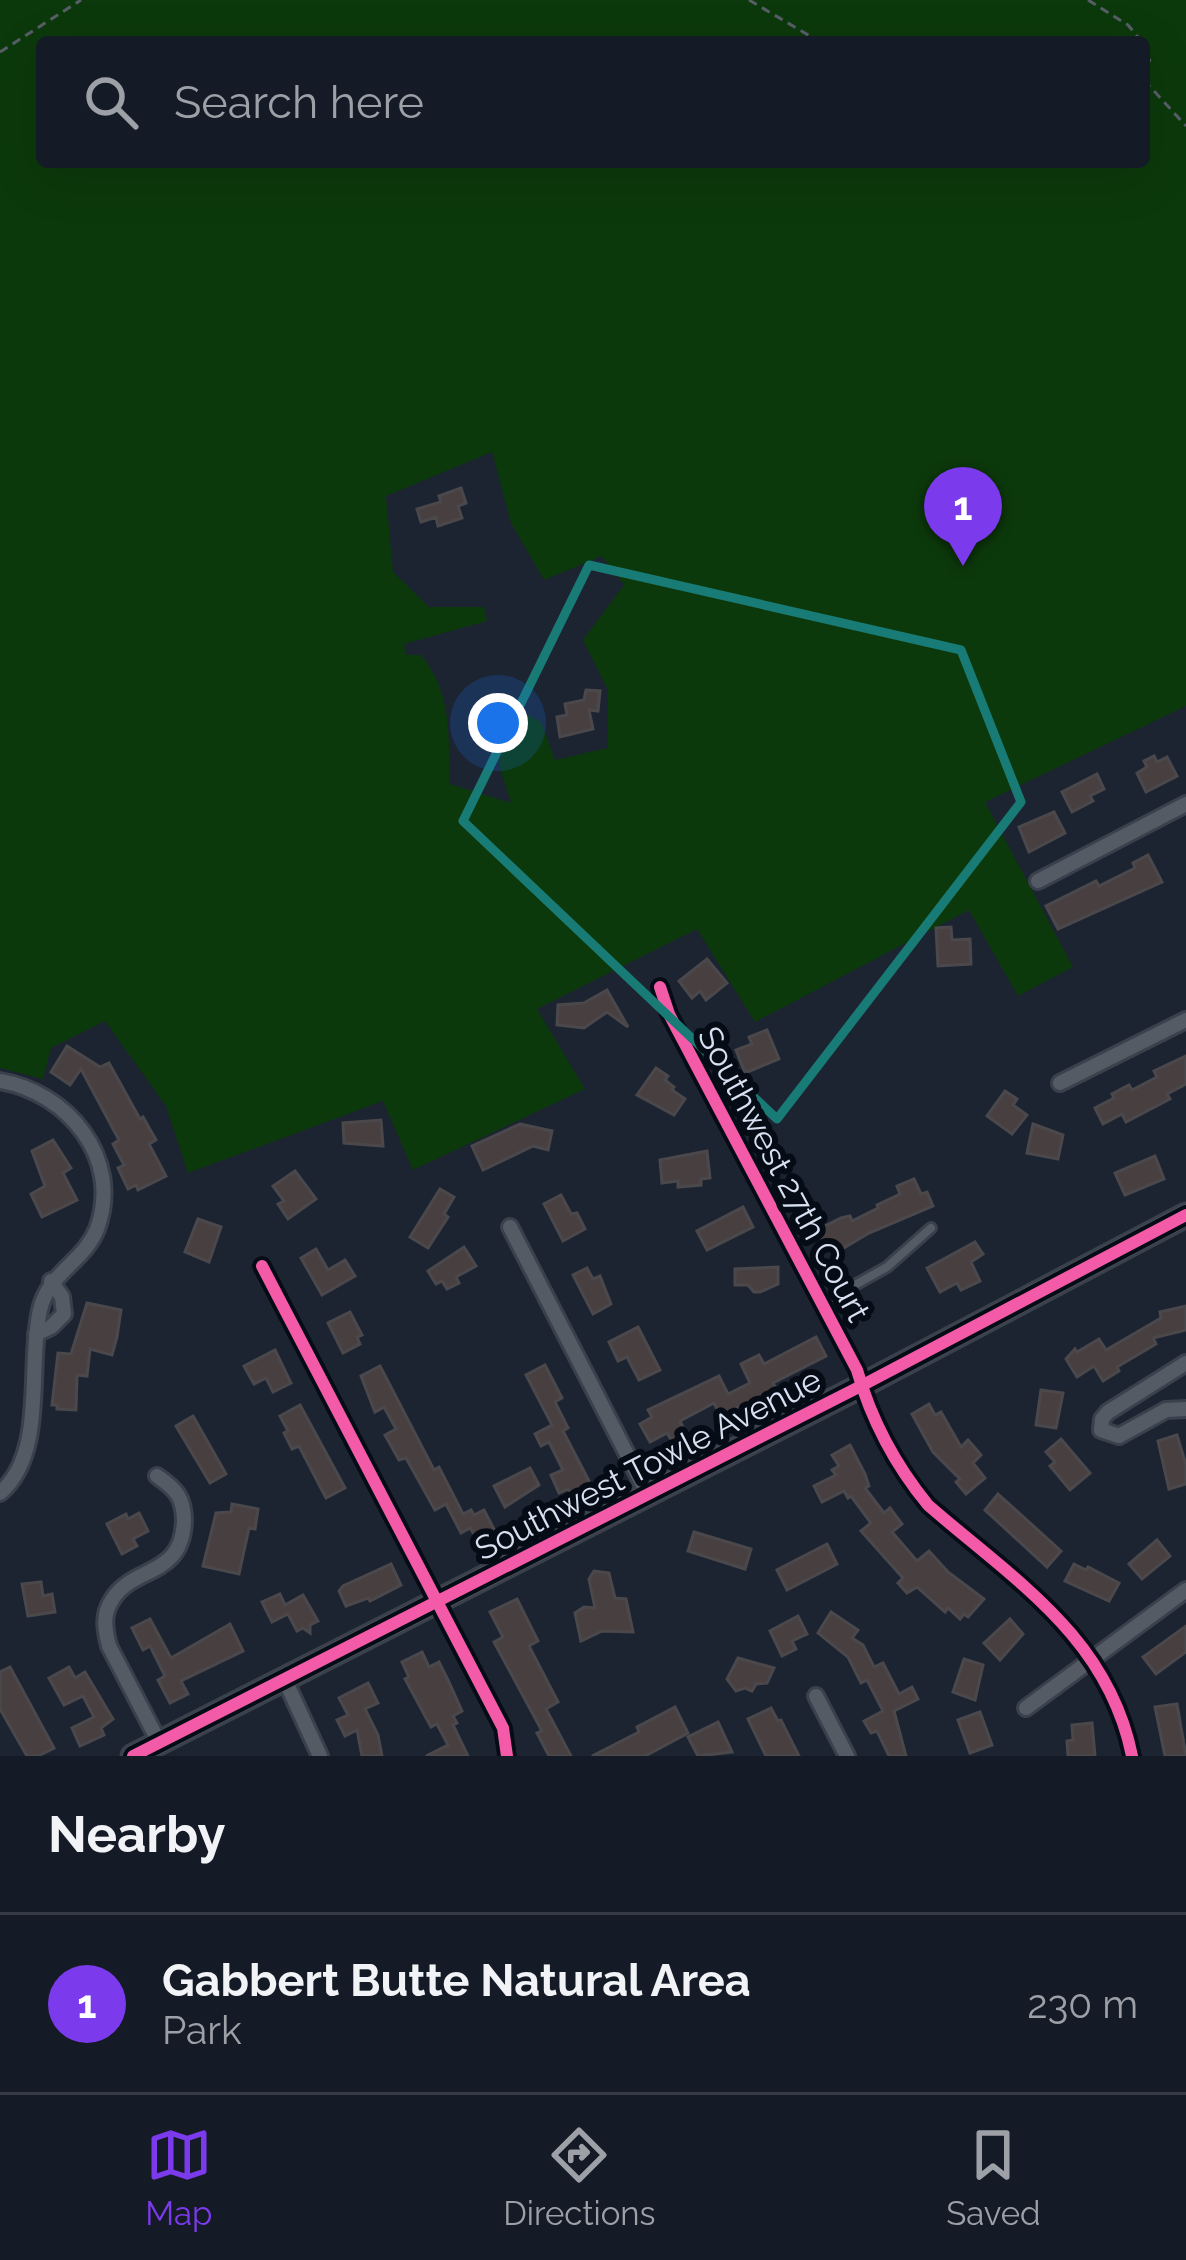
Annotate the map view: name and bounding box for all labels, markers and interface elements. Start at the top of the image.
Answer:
search box [36,36,1150,168]
icon: search [78,69,144,135]
text: Search here [174,76,424,129]
pin: 1 [924,467,1002,566]
your location [468,693,528,753]
street label: Southwest 27th Court [690,1020,878,1328]
street label: Southwest Towle Avenue [468,1360,828,1568]
text: Nearby [48,1804,225,1864]
text: Gabbert Butte Natural Area [162,1954,751,2007]
text: 1 [77,1981,97,2027]
text: 230 m [1027,1981,1138,2027]
text: Park [162,2007,242,2053]
tab: Map [145,2122,212,2233]
tab: Directions [503,2122,656,2233]
tab: Saved [946,2122,1041,2233]

